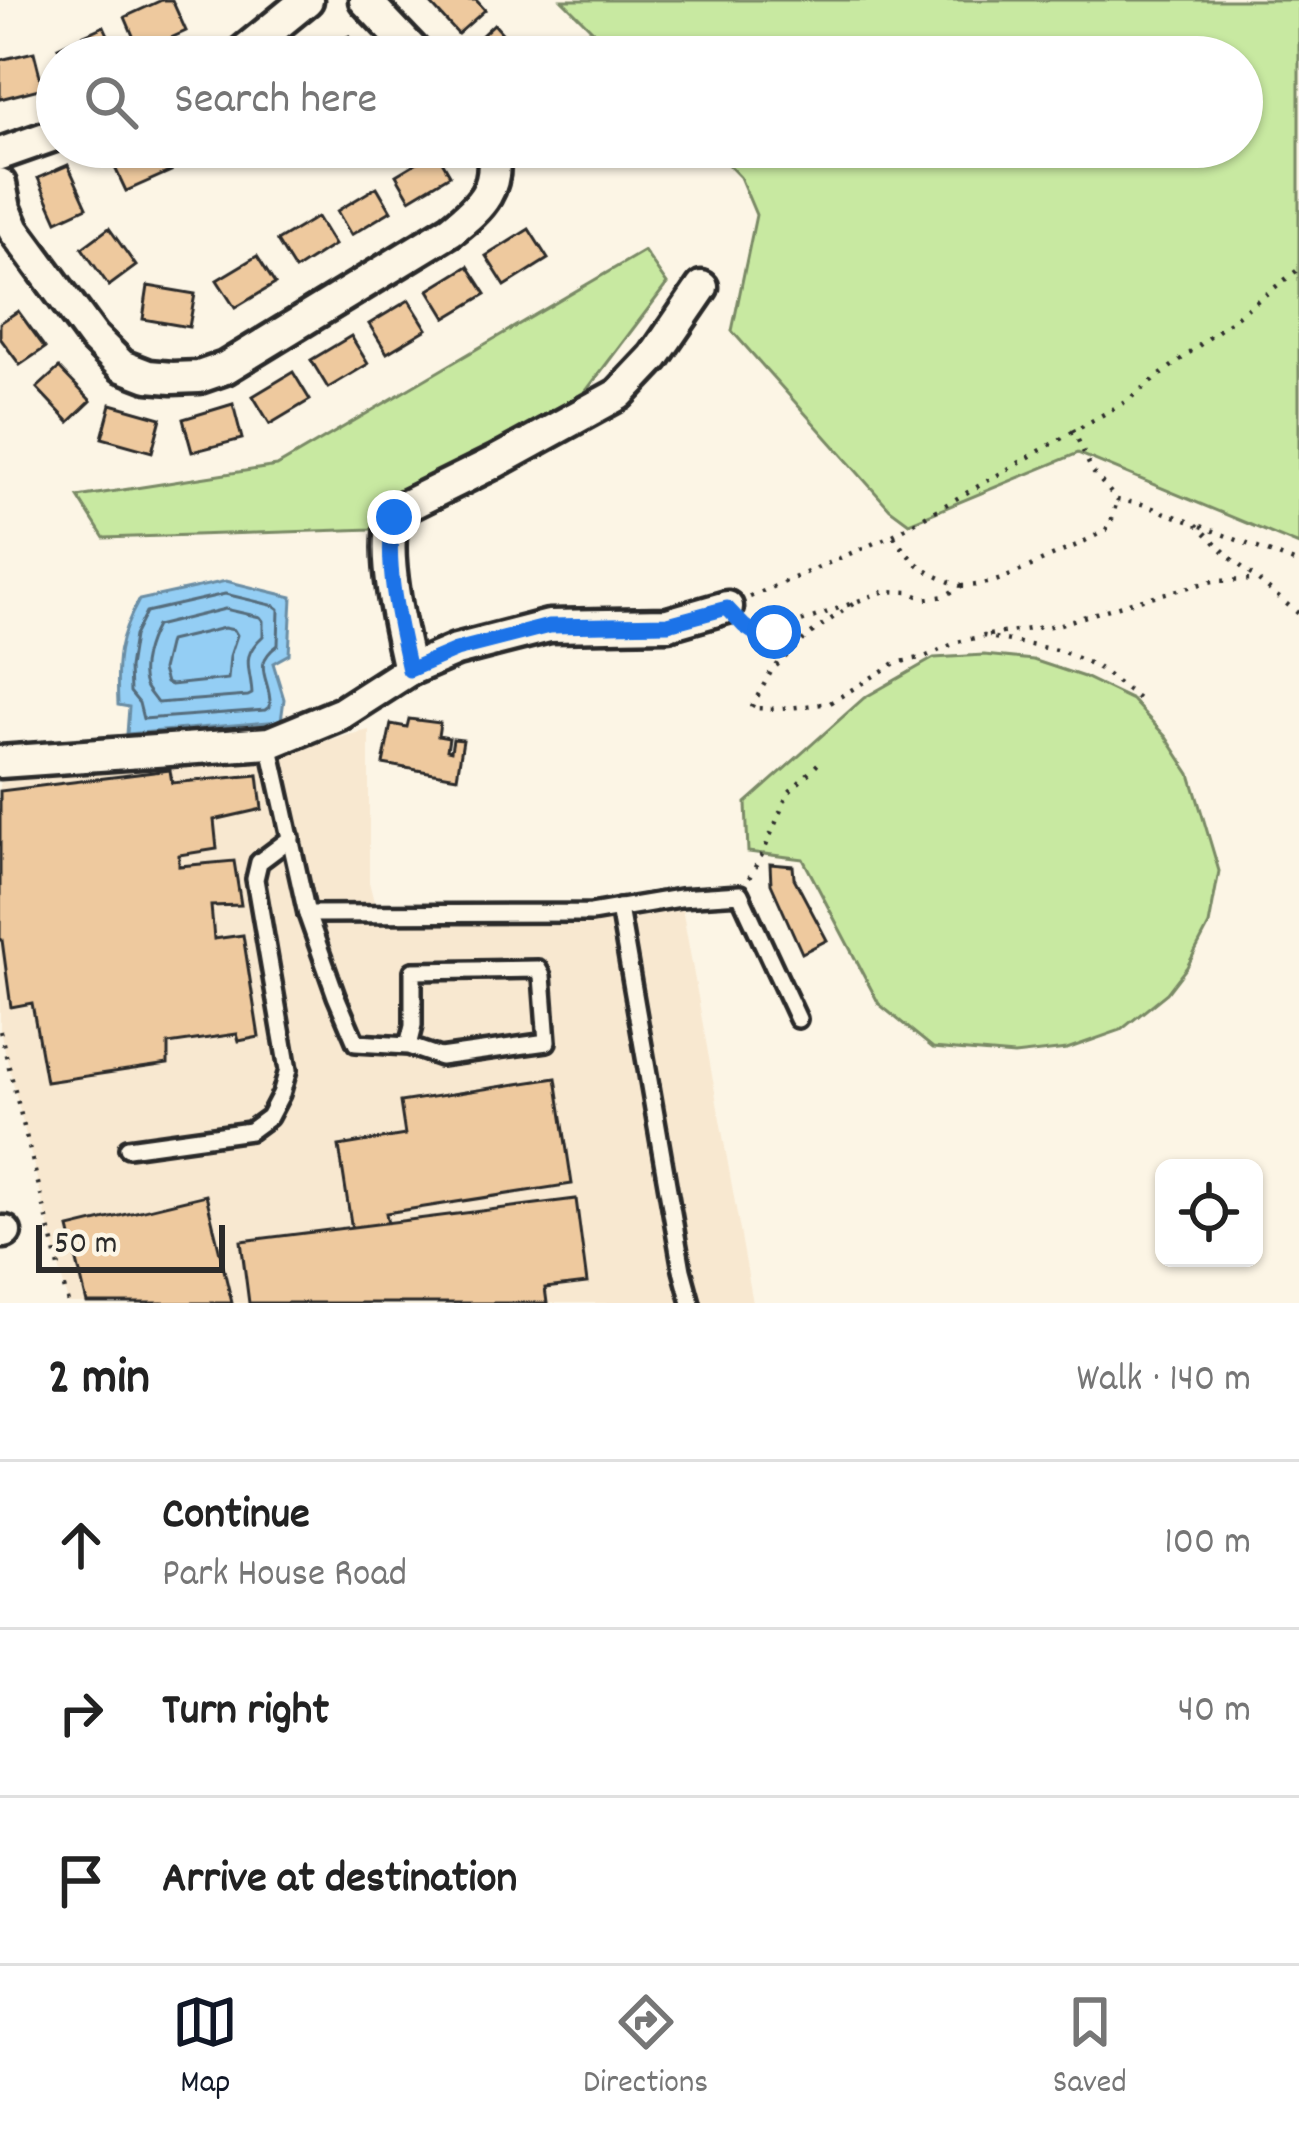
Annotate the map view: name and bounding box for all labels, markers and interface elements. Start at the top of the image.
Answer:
search box [36,36,1263,168]
icon: search [78,69,144,135]
text: Search here [174,70,377,134]
route end [367,490,421,544]
route start [747,605,801,659]
map controls [1155,1159,1263,1267]
button: locate [1155,1159,1263,1267]
scale bar [36,1219,225,1272]
text: 50 m [54,1222,118,1269]
text: 2 min [48,1345,150,1417]
text: Walk · 140 m [1077,1354,1251,1409]
text: Continue [162,1485,310,1549]
icon: ahead [48,1512,114,1578]
text: 100 m [1164,1517,1251,1572]
text: Park House Road [162,1549,407,1604]
icon: right [48,1680,114,1746]
text: Turn right [162,1681,329,1745]
text: 40 m [1178,1685,1251,1740]
icon: arrive [48,1848,114,1914]
text: Arrive at destination [162,1849,517,1913]
tab: Map [172,1989,238,2108]
tab: Directions [583,1989,708,2108]
tab: Saved [1053,1989,1127,2108]

